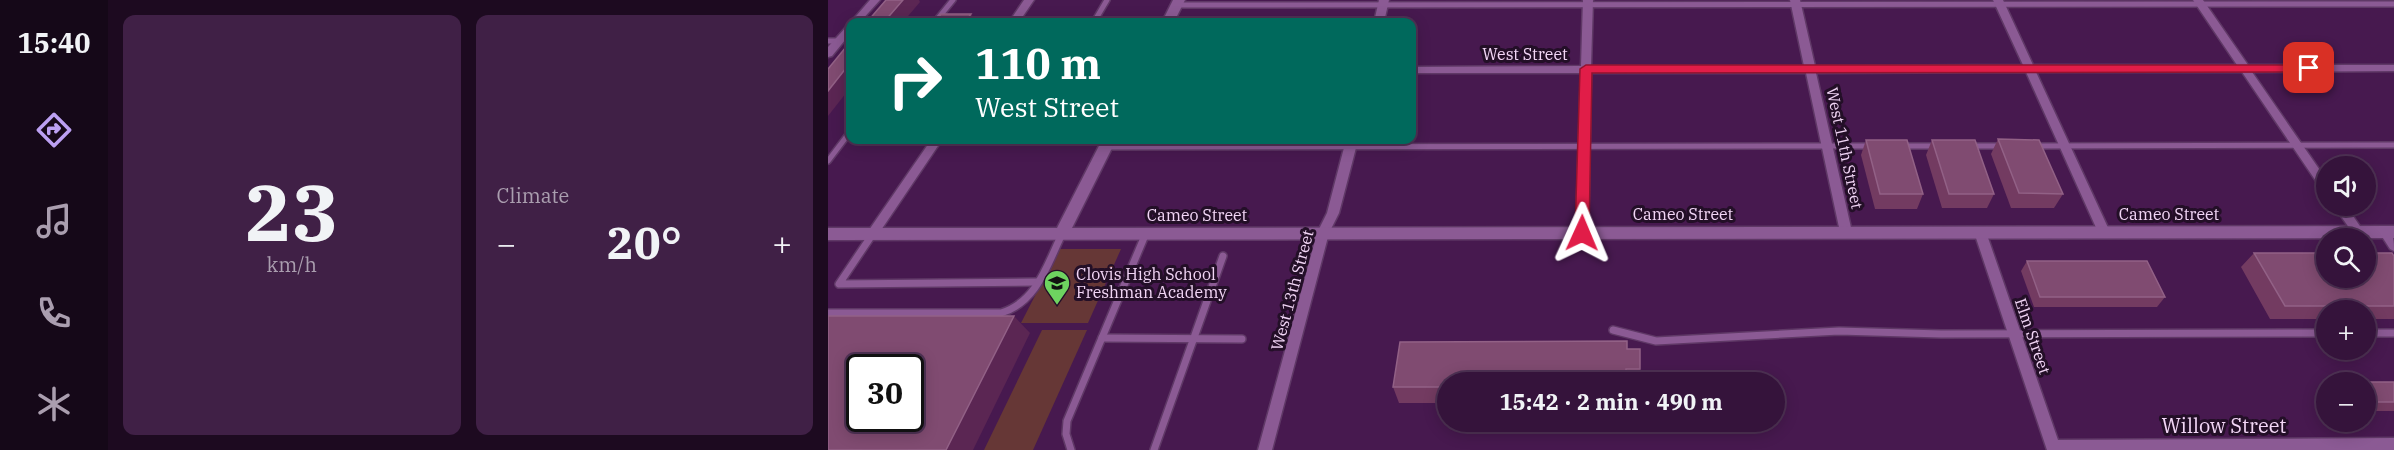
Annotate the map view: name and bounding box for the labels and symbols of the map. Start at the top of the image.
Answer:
pin [2283,42,2334,93]
street label: West Street [1482,44,1568,64]
street label: West 11th Street [1822,85,1868,211]
position arrow [1550,201,1614,265]
street label: Cameo Street [1633,204,1734,224]
street label: Cameo Street [2119,204,2220,224]
street label: Cameo Street [1147,205,1248,225]
street label: West 13th Street [1266,227,1318,352]
place label: Clovis High School Freshman Academy [1076,264,1227,302]
school or university icon: Clovis High School Freshman Academy [1042,268,1072,306]
street label: Elm Street [2011,295,2055,377]
speed limit sign: 30 [846,354,924,432]
street label: Willow Street [2162,412,2286,439]

